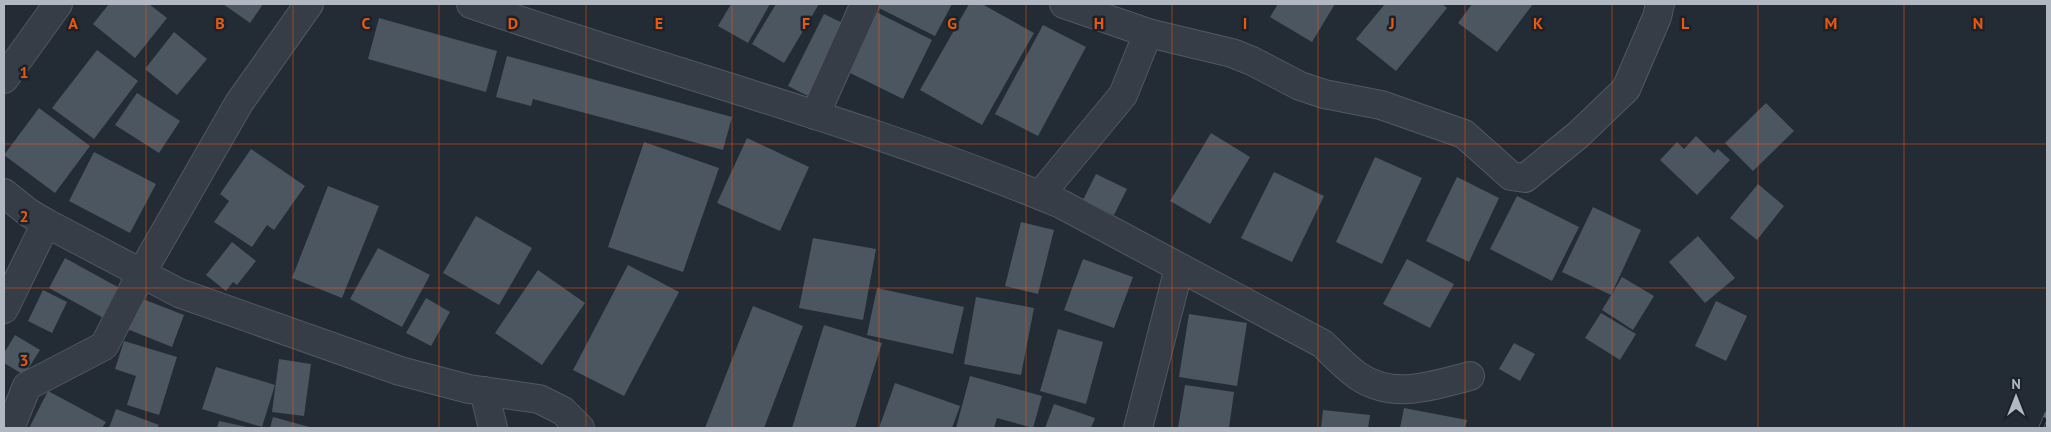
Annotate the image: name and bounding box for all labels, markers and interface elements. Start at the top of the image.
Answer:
text: A [68,13,78,33]
text: B [215,13,225,33]
text: C [362,13,371,33]
text: D [508,13,518,33]
text: E [655,13,663,33]
text: F [802,13,810,33]
text: G [947,13,957,33]
text: H [1094,13,1104,33]
text: I [1243,13,1247,33]
text: J [1388,13,1395,33]
text: K [1533,13,1543,33]
text: L [1681,13,1690,33]
text: M [1825,13,1837,33]
text: N [1973,13,1983,33]
text: 1 [19,62,29,82]
text: 2 [19,206,29,226]
text: 3 [19,350,29,370]
north arrow [1991,372,2041,422]
text: N [2011,375,2021,393]

